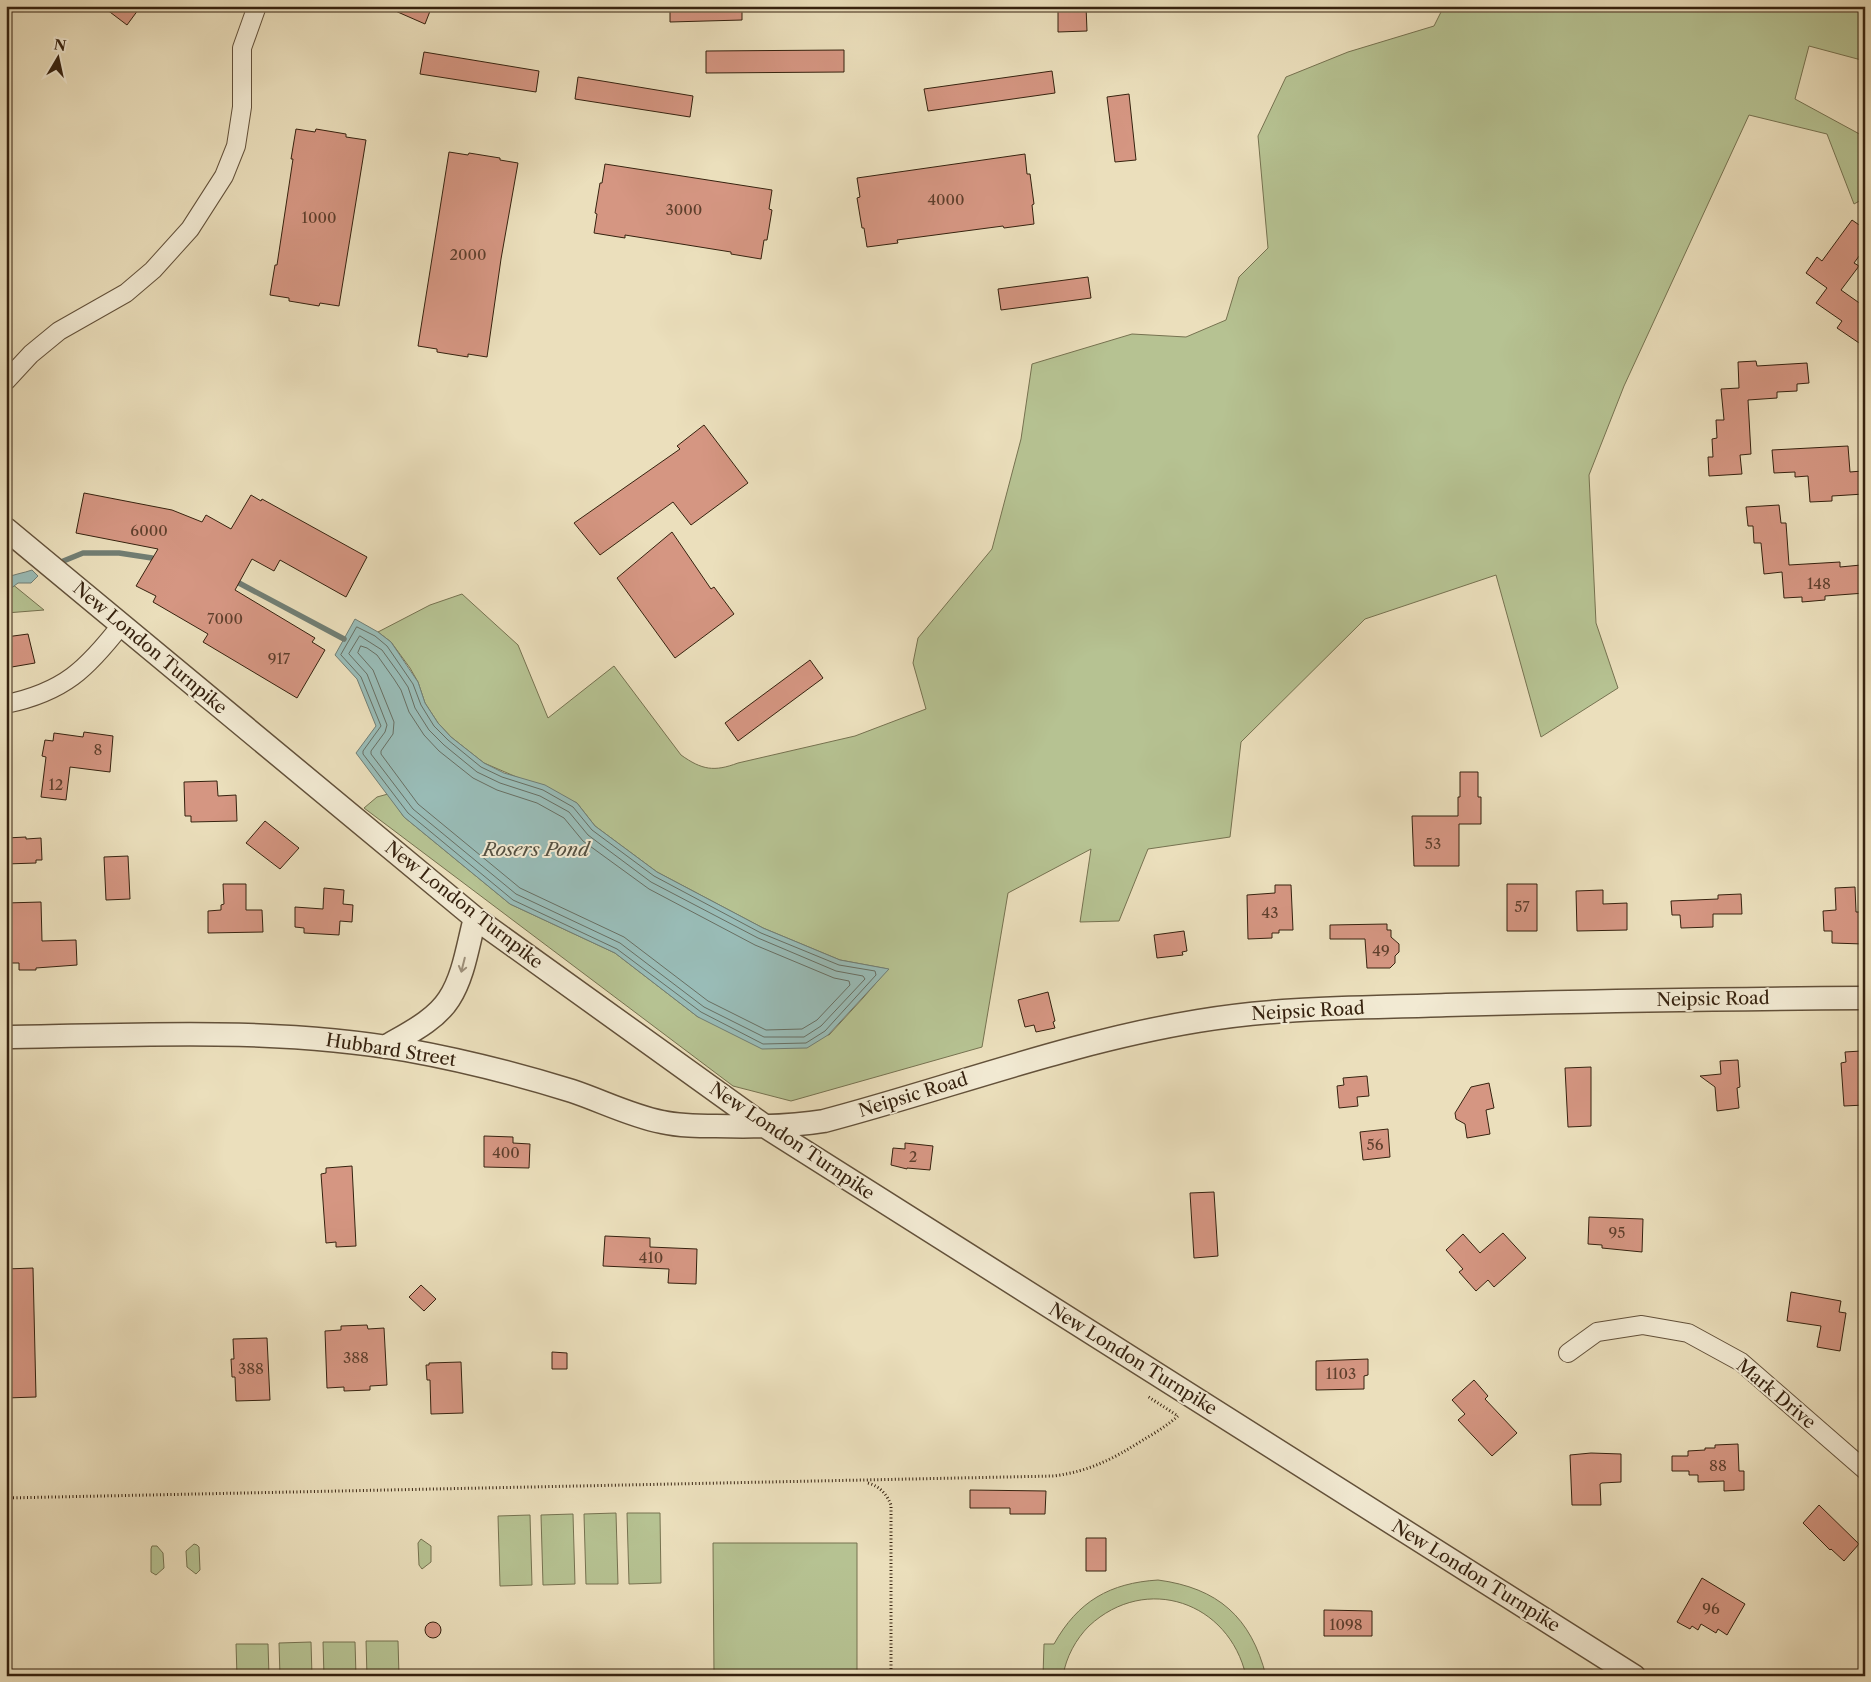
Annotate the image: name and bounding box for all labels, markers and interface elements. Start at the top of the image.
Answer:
north arrow [32,32,82,82]
text: N [53,35,67,55]
house number: 4000 [927,190,965,209]
house number: 3000 [666,200,702,219]
house number: 1000 [302,208,336,227]
house number: 2000 [449,245,487,264]
house number: 6000 [130,521,168,540]
house number: 148 [1807,574,1831,593]
street label: New London Turnpike [69,577,231,719]
house number: 7000 [207,609,243,628]
house number: 917 [268,649,291,668]
house number: 8 [94,740,103,759]
house number: 12 [49,775,63,794]
house number: 53 [1425,834,1441,853]
street label: New London Turnpike [381,837,547,973]
water label: Rosers Pond [481,838,591,861]
house number: 57 [1514,897,1530,916]
house number: 43 [1262,903,1278,922]
house number: 49 [1372,941,1390,960]
one-way arrow [457,957,467,973]
street label: Neipsic Road [1656,987,1770,1011]
street label: Neipsic Road [1251,997,1365,1025]
street label: Hubbard Street [324,1029,458,1071]
street label: Neipsic Road [856,1068,970,1122]
street label: New London Turnpike [705,1078,879,1204]
house number: 56 [1367,1135,1384,1154]
house number: 400 [492,1143,520,1162]
house number: 2 [909,1147,917,1166]
house number: 95 [1609,1223,1625,1242]
house number: 410 [639,1248,663,1267]
street label: New London Turnpike [1045,1298,1221,1420]
house number: 388 [343,1348,369,1367]
street label: Mark Drive [1732,1354,1820,1434]
house number: 388 [238,1359,264,1378]
house number: 1103 [1326,1364,1356,1383]
house number: 88 [1709,1456,1727,1475]
street label: New London Turnpike [1388,1515,1564,1637]
house number: 96 [1702,1599,1720,1618]
house number: 1098 [1329,1615,1363,1634]

